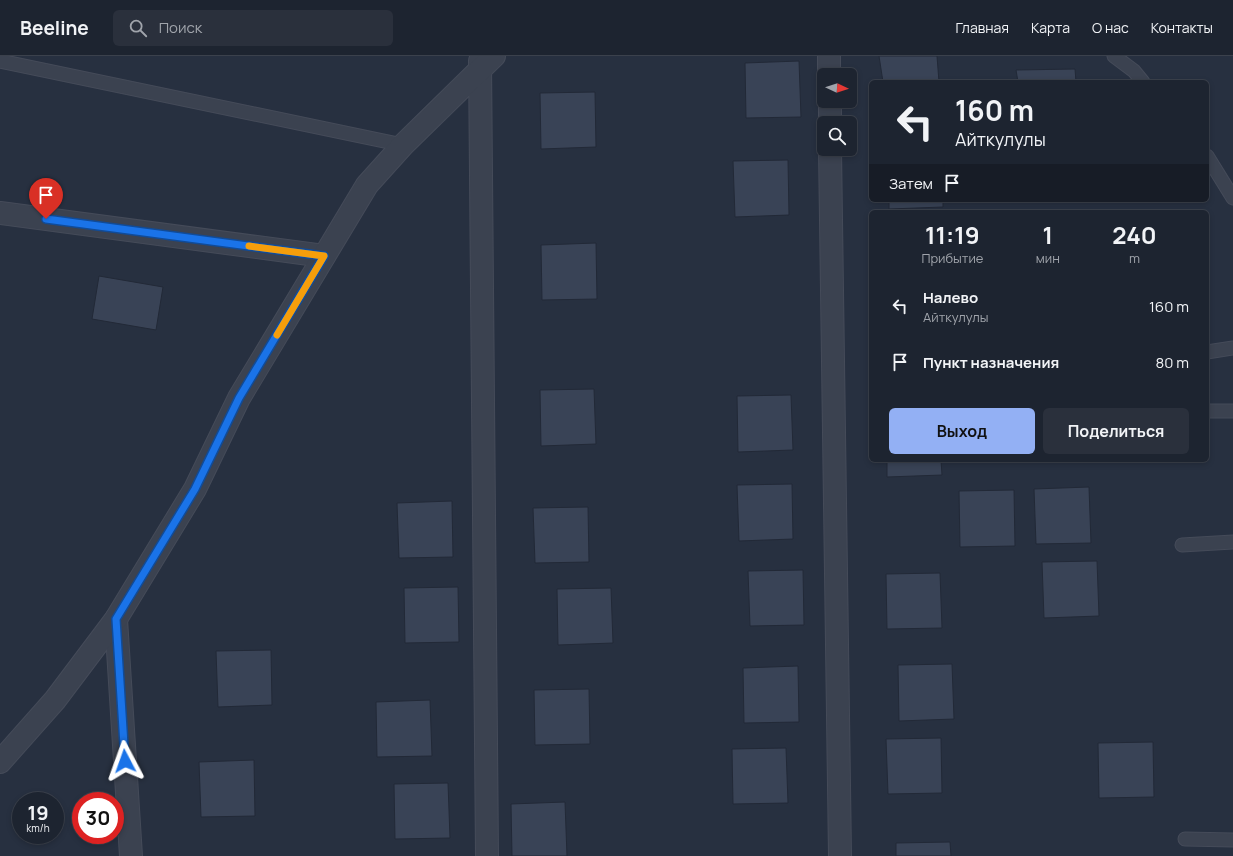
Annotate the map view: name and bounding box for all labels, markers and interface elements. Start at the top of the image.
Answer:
search box [113,10,393,46]
text: Beeline [20,15,89,41]
icon: search [127,17,149,39]
text: Поиск [159,17,202,38]
text: Главная [956,18,1009,37]
text: Карта [1031,18,1070,37]
text: О нас [1092,18,1129,37]
text: Контакты [1151,18,1213,37]
north arrow [817,68,857,108]
map controls [817,68,857,156]
text: 160 m [955,91,1034,129]
icon: left [889,96,941,148]
button: search [817,116,857,156]
text: Айткулулы [955,127,1046,151]
icon: arrive [941,172,963,194]
text: Затем [889,173,933,194]
pin [29,178,63,219]
icon: arrive [35,184,57,206]
text: 11:19 [925,218,980,251]
text: 1 [1043,218,1053,251]
text: 240 [1112,218,1157,251]
text: Прибытие [921,249,983,267]
text: мин [1036,249,1060,267]
text: m [1129,249,1140,267]
text: Налево [923,287,978,308]
icon: left [889,295,911,317]
text: 160 m [1149,296,1189,317]
text: Айткулулы [923,308,989,326]
icon: arrive [889,351,911,373]
text: Пункт назначения [923,352,1059,373]
text: 80 m [1155,352,1189,373]
button: Выход [889,408,1035,454]
button: Поделиться [1043,408,1189,454]
position arrow [104,740,146,782]
speed limit sign: 30 [72,792,124,844]
text: 19 [27,799,49,826]
text: km/h [26,821,50,835]

